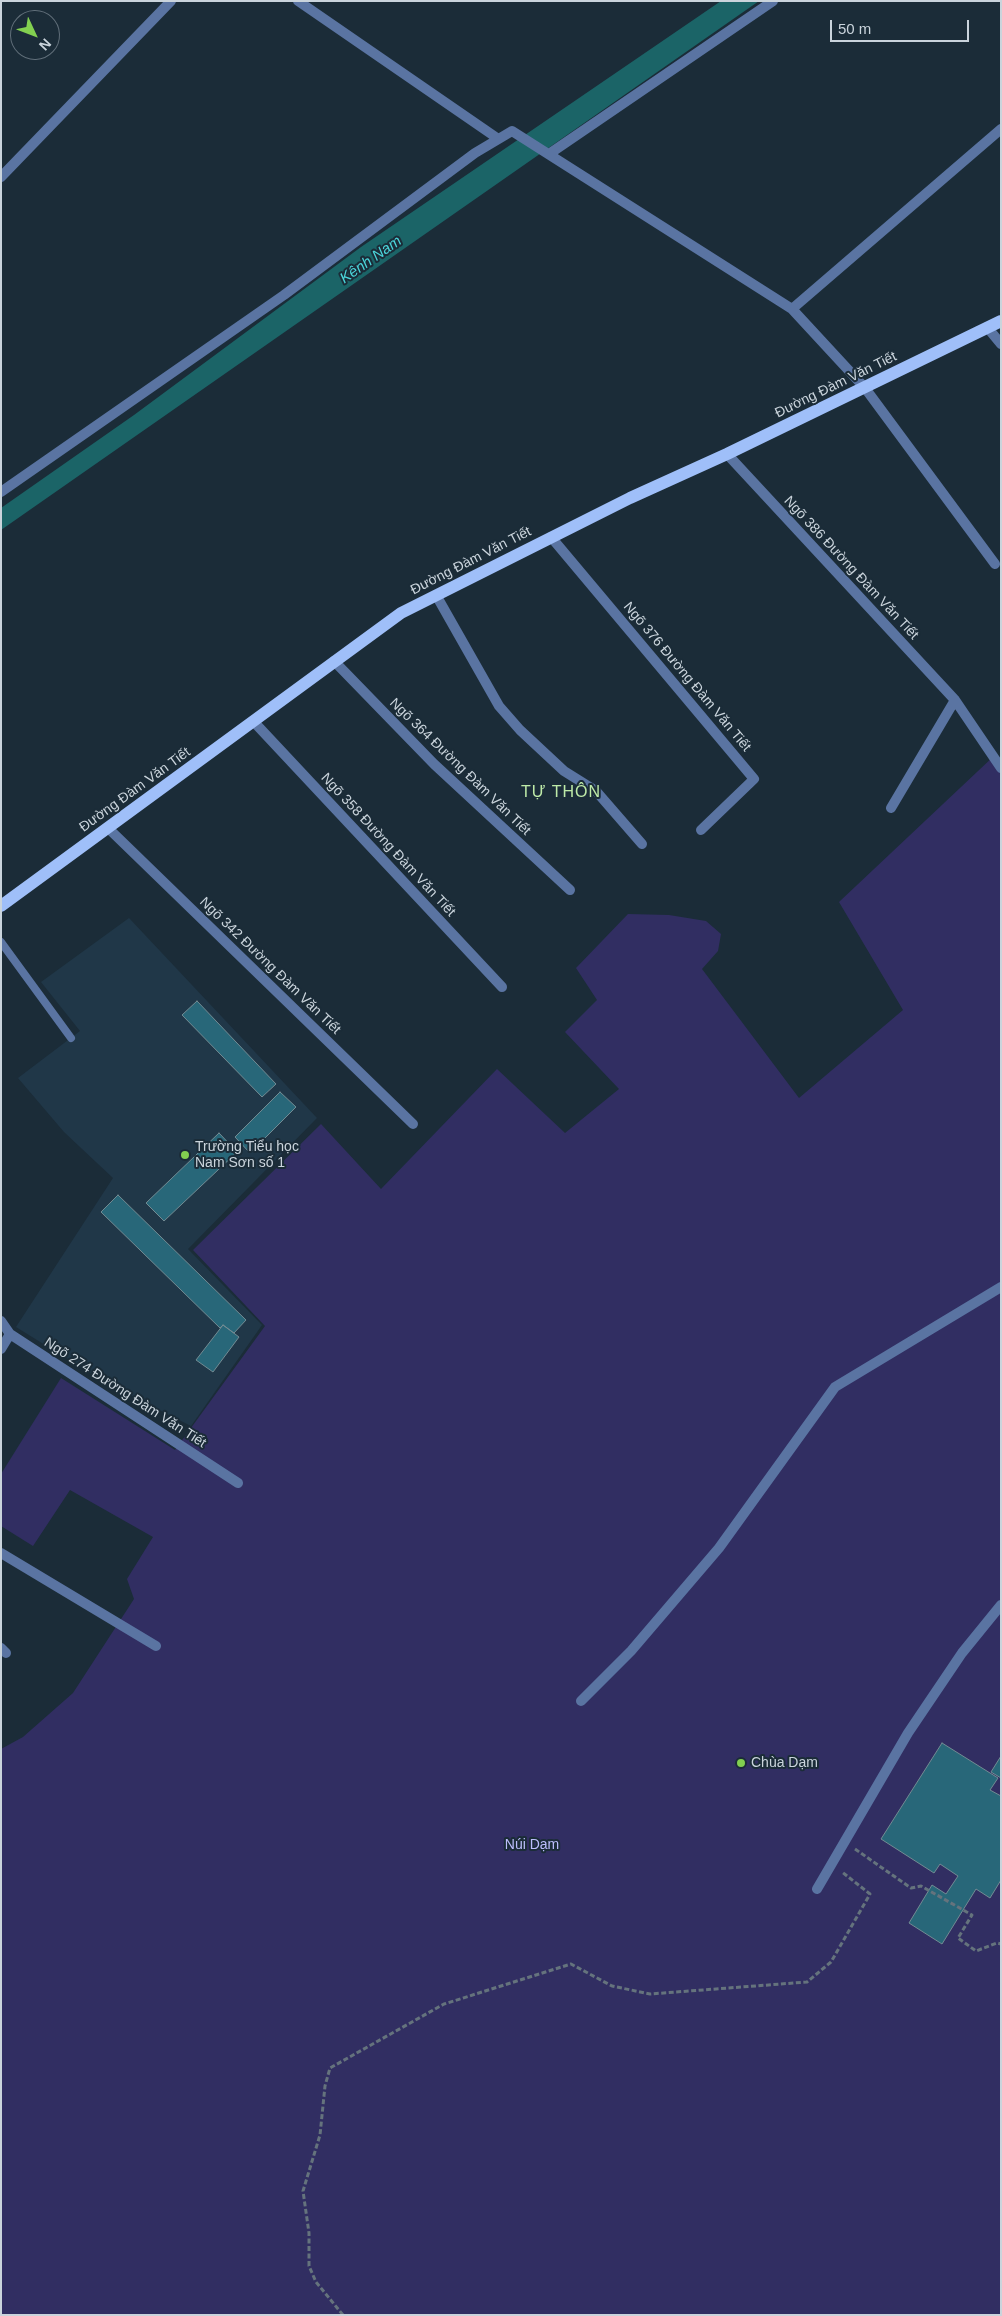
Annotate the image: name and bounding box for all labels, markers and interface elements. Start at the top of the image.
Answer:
north arrow [10,10,60,60]
scale bar [832,10,971,42]
text: 50 m [838,20,871,37]
text: N [36,35,55,54]
water label: Kênh Nam [337,232,405,288]
street label: Đường Đàm Văn Tiết [772,348,900,422]
street label: Ngõ 386 Đường Đàm Văn Tiết [780,493,922,643]
street label: Đường Đàm Văn Tiết [408,523,534,599]
street label: Ngõ 376 Đường Đàm Văn Tiết [619,599,755,755]
street label: Ngõ 364 Đường Đàm Văn Tiết [386,695,534,839]
street label: Đường Đàm Văn Tiết [76,744,194,836]
street label: Ngõ 358 Đường Đàm Văn Tiết [317,770,459,920]
district label: TỰ THÔN [520,783,602,803]
street label: Ngõ 342 Đường Đàm Văn Tiết [196,894,344,1038]
place label: Trường Tiểu học Nam Sơn số 1 [195,1139,299,1172]
marker: Trường Tiểu học Nam Sơn số 1 [179,1149,191,1161]
street label: Ngõ 274 Đường Đàm Văn Tiết [41,1334,209,1452]
place label: Chùa Dạm [751,1755,818,1771]
marker: Chùa Dạm [735,1757,747,1769]
park label: Núi Dạm [505,1837,559,1853]

